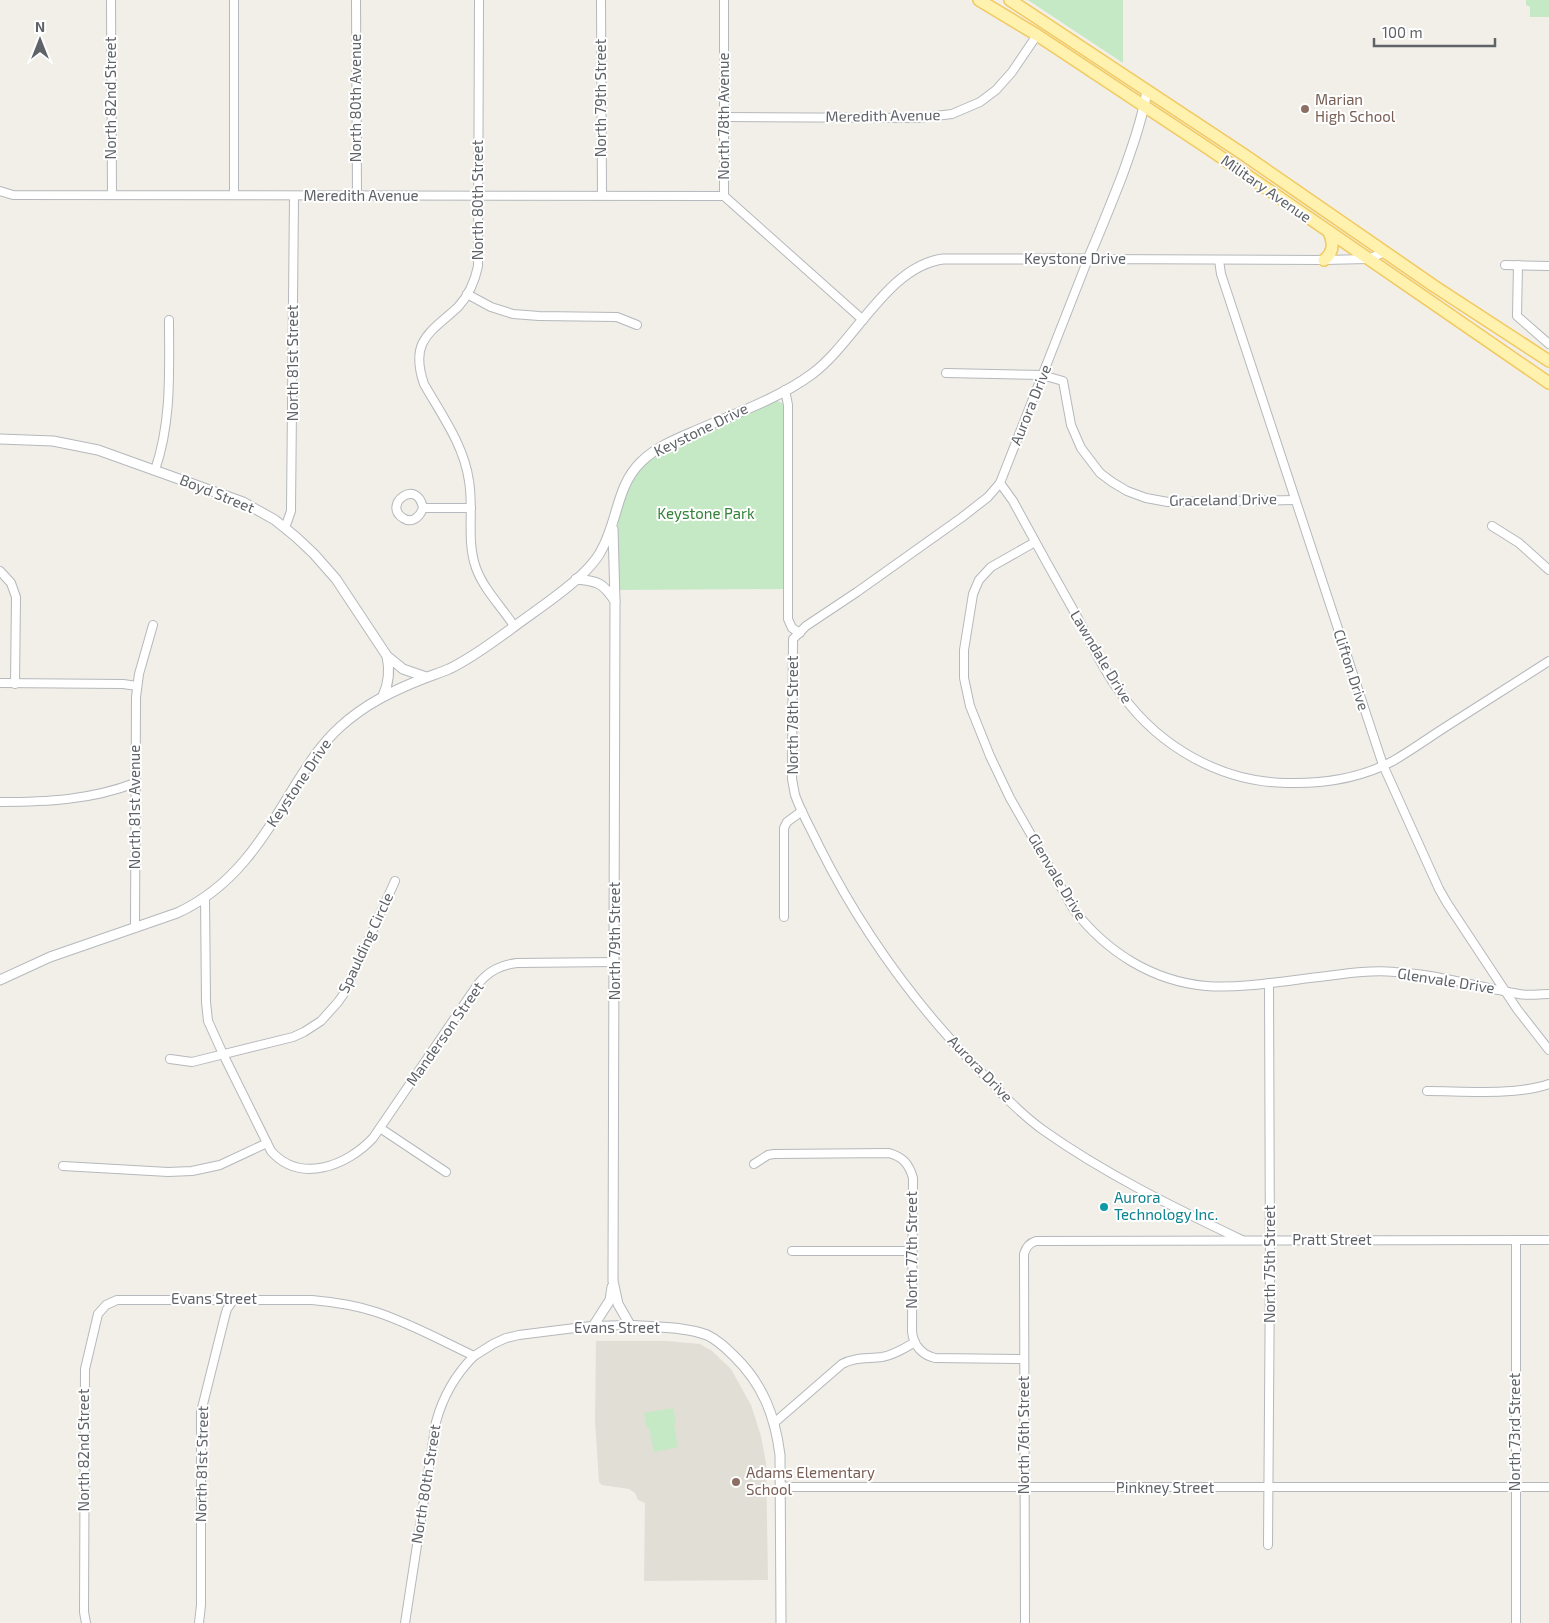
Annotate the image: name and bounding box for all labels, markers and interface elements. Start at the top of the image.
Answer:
north arrow [15,15,65,65]
scale bar [1374,15,1495,47]
text: N [35,18,45,35]
text: 100 m [1382,23,1423,41]
street label: North 80th Avenue [346,34,364,162]
street label: North 82nd Street [101,36,119,159]
street label: North 79th Street [591,38,609,157]
street label: North 78th Avenue [714,52,732,180]
place label: Marian High School [1315,90,1396,125]
marker: Marian High School [1299,103,1311,115]
street label: Meredith Avenue [825,105,941,125]
street label: North 80th Street [468,139,486,260]
street label: Military Avenue [1218,150,1315,226]
street label: Meredith Avenue [303,186,419,204]
street label: Keystone Drive [1024,249,1126,267]
street label: North 81st Street [283,305,301,421]
street label: Aurora Drive [1006,362,1054,448]
street label: Keystone Drive [651,399,750,460]
street label: Boyd Street [177,470,258,516]
street label: Graceland Drive [1169,489,1277,509]
park label: Keystone Park [657,504,755,522]
street label: Lawndale Drive [1067,607,1137,706]
street label: Clifton Drive [1330,627,1374,713]
street label: North 78th Street [783,655,801,775]
street label: Keystone Drive [262,735,334,830]
street label: North 81st Avenue [125,745,143,869]
street label: Glenvale Drive [1025,830,1091,923]
street label: North 79th Street [605,881,623,1000]
street label: Spaulding Circle [334,889,396,996]
street label: Glenvale Drive [1396,963,1496,997]
street label: Manderson Street [402,978,487,1089]
street label: Aurora Drive [945,1031,1017,1105]
place label: Aurora Technology Inc. [1114,1188,1218,1223]
street label: North 77th Street [902,1191,920,1309]
marker: Aurora Technology Inc. [1098,1201,1110,1213]
street label: North 75th Street [1260,1205,1278,1323]
street label: Pratt Street [1292,1230,1372,1248]
street label: Evans Street [171,1289,257,1307]
street label: Evans Street [574,1318,660,1336]
street label: North 73rd Street [1505,1373,1523,1491]
street label: North 76th Street [1014,1375,1032,1494]
street label: North 82nd Street [74,1388,92,1511]
street label: North 81st Street [191,1405,211,1522]
street label: North 80th Street [407,1423,443,1545]
place label: Adams Elementary School [746,1463,875,1498]
marker: Adams Elementary School [730,1476,742,1488]
street label: Pinkney Street [1116,1478,1214,1496]

